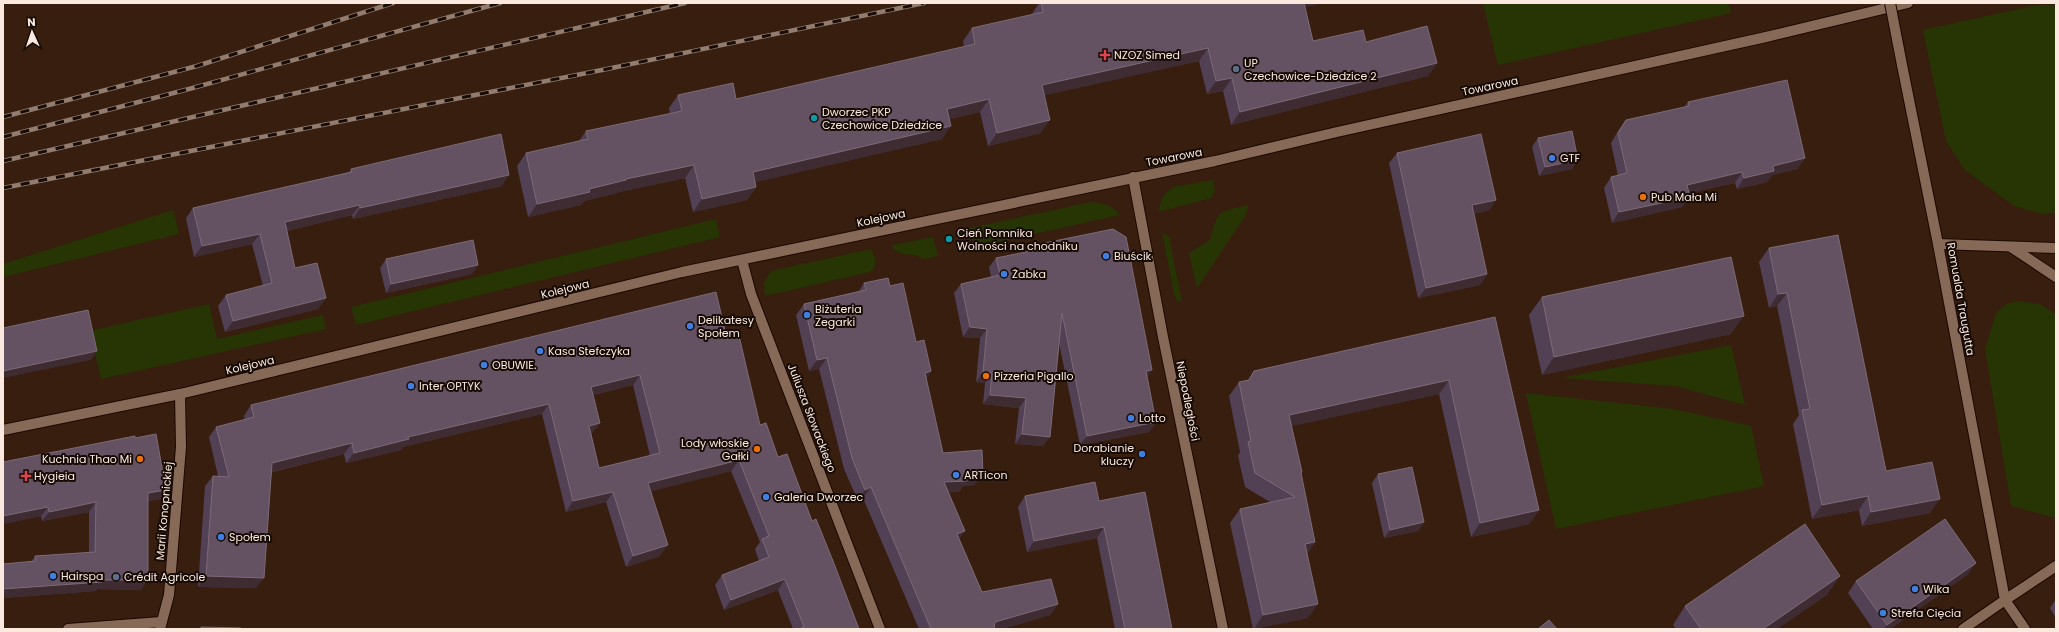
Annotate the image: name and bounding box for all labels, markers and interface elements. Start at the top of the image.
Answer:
north arrow [12,12,52,52]
text: N [27,14,36,30]
place label: NZOZ Simed [1114,47,1180,63]
marker: NZOZ Simed [1099,49,1111,61]
place label: UP Czechowice-Dziedzice 2 [1244,55,1377,84]
marker: UP Czechowice-Dziedzice 2 [1231,64,1241,74]
street label: Towarowa [1460,72,1520,100]
place label: Dworzec PKP Czechowice Dziedzice [822,104,942,133]
marker: Dworzec PKP Czechowice Dziedzice [809,113,819,123]
street label: Towarowa [1144,144,1204,170]
place label: GTF [1560,150,1581,166]
marker: GTF [1547,153,1557,163]
place label: Pub Mała Mi [1651,189,1717,205]
marker: Pub Mała Mi [1638,192,1648,202]
street label: Kolejowa [855,205,907,231]
place label: Cień Pomnika Wolności na chodniku [957,225,1078,254]
marker: Cień Pomnika Wolności na chodniku [944,234,954,244]
street label: Romualda Traugutta [1943,241,1979,357]
place label: Biuścik [1114,248,1152,264]
marker: Biuścik [1101,251,1111,261]
place label: Żabka [1012,266,1046,282]
marker: Żabka [999,269,1009,279]
street label: Kolejowa [539,275,591,303]
place label: Biżuteria Zegarki [815,301,862,330]
marker: Biżuteria Zegarki [802,310,812,320]
place label: Delikatesy Społem [698,312,755,341]
marker: Delikatesy Społem [685,321,695,331]
place label: Kasa Stefczyka [548,343,630,359]
marker: Kasa Stefczyka [535,346,545,356]
street label: Kolejowa [224,352,276,378]
place label: OBUWIE. [492,357,536,373]
marker: OBUWIE. [479,360,489,370]
street label: Niepodległości [1172,360,1204,443]
street label: Juliusza Słowackiego [784,361,840,475]
place label: Pizzeria Pigallo [994,368,1074,384]
marker: Pizzeria Pigallo [981,371,991,381]
place label: Inter OPTYK [419,378,481,394]
marker: Inter OPTYK [406,381,416,391]
place label: Lotto [1139,410,1166,426]
marker: Lotto [1126,413,1136,423]
place label: Lody włoskie Gałki [681,435,749,464]
place label: Dorabianie kluczy [1074,440,1135,469]
marker: Lody włoskie Gałki [752,444,762,454]
marker: Dorabianie kluczy [1137,449,1147,459]
place label: Kuchnia Thao Mi [42,451,132,467]
marker: Kuchnia Thao Mi [135,454,145,464]
street label: Marii Konopnickiej [152,461,176,561]
place label: ARTicon [964,467,1008,483]
place label: Hygieia [34,468,75,484]
marker: ARTicon [951,470,961,480]
marker: Hygieia [21,471,31,481]
place label: Galeria Dworzec [774,489,863,505]
marker: Galeria Dworzec [761,492,771,502]
place label: Społem [229,529,271,545]
marker: Społem [216,532,226,542]
place label: Hairspa [61,568,103,584]
place label: Crédit Agricole [124,569,206,585]
marker: Hairspa [48,571,58,581]
marker: Crédit Agricole [111,572,121,582]
place label: Wika [1923,581,1950,597]
marker: Wika [1910,584,1920,594]
place label: Strefa Cięcia [1891,605,1961,621]
marker: Strefa Cięcia [1878,608,1888,618]

